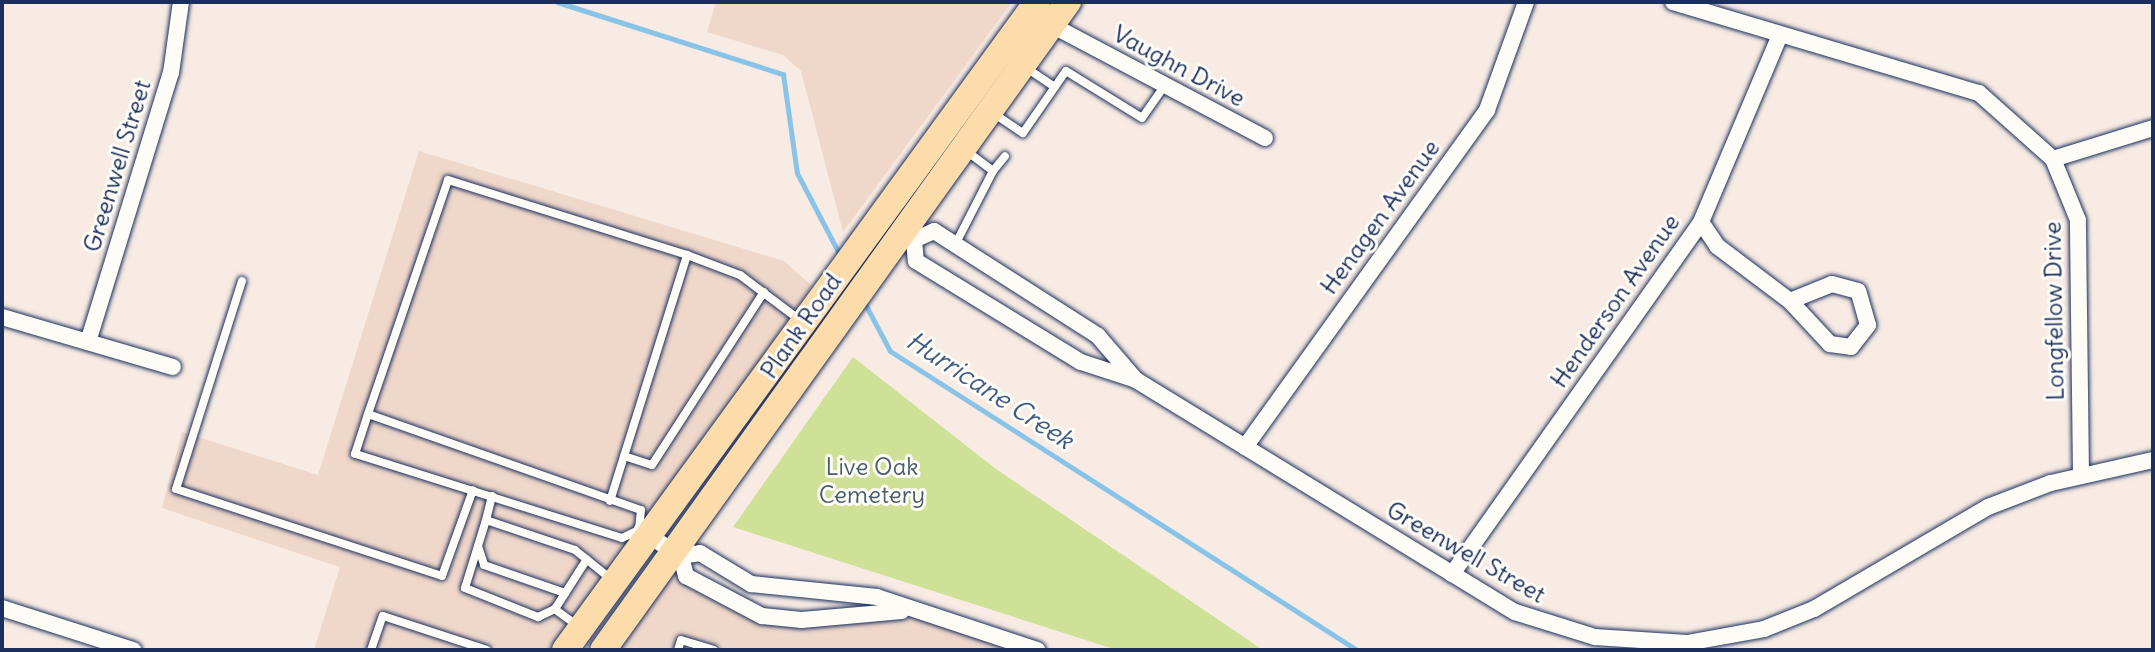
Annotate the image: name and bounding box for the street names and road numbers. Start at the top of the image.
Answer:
street label: Vaughn Drive [1108,19,1250,113]
street label: Greenwell Street [77,77,157,255]
street label: Henagen Avenue [1314,134,1446,300]
street label: Henderson Avenue [1544,209,1686,393]
street label: Longfellow Drive [2038,221,2070,401]
street label: Plank Road [754,268,848,384]
street label: Greenwell Street [1382,495,1550,609]

